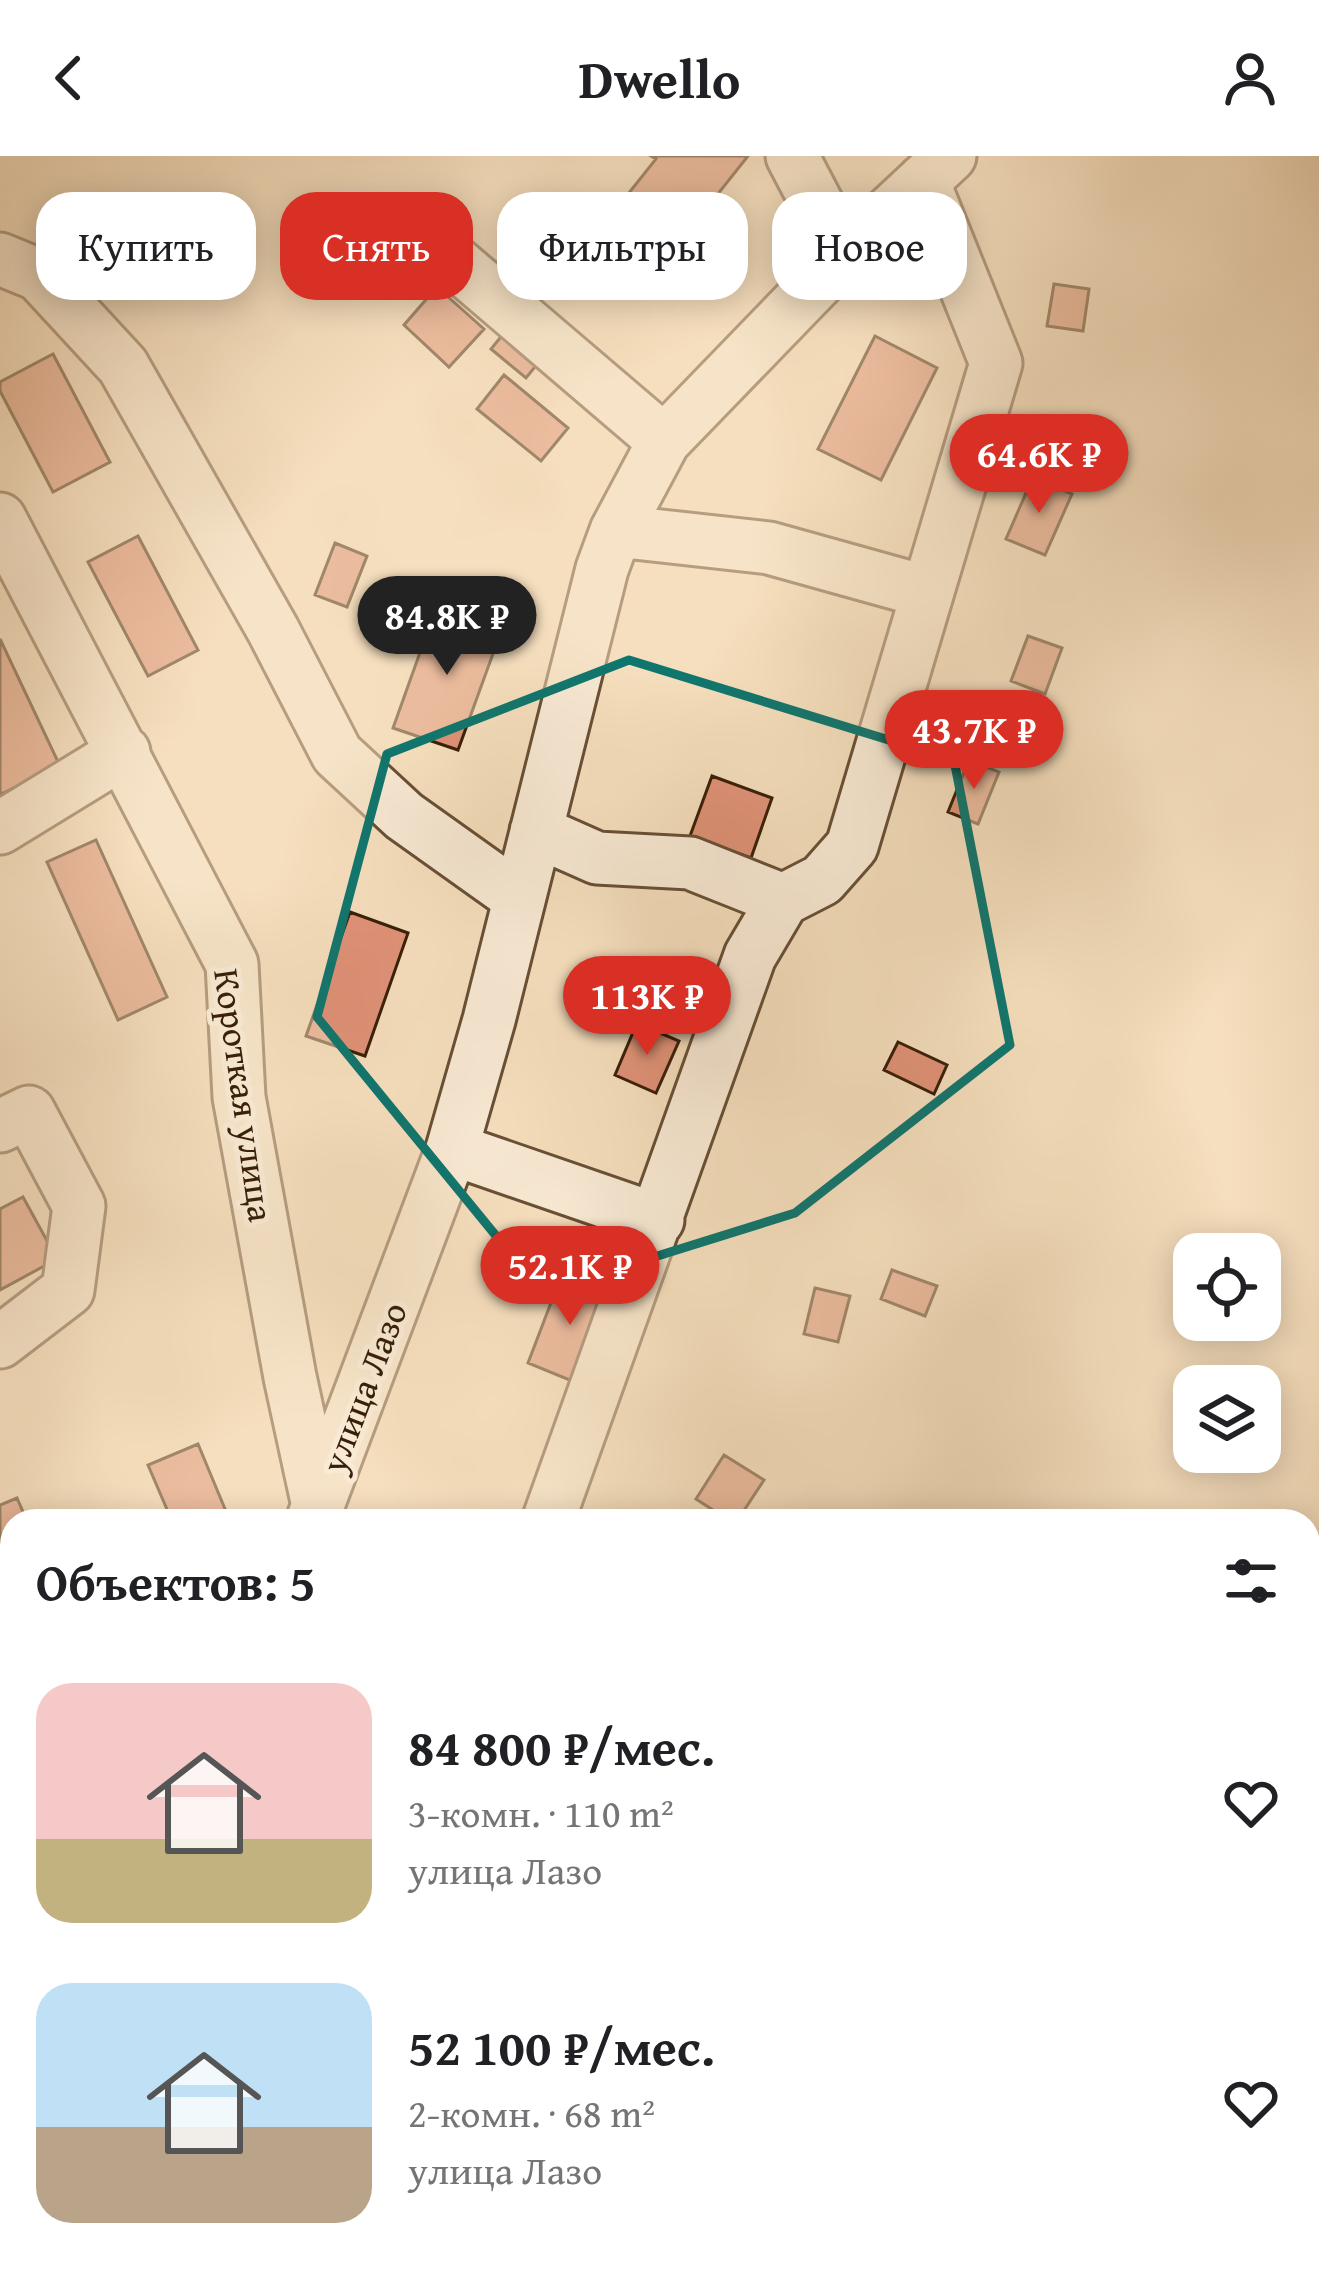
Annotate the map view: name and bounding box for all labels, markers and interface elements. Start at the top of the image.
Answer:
text: Dwello [579,39,740,118]
icon: back [36,45,102,111]
icon: person [1217,45,1283,111]
chip: Купить [36,192,256,300]
chip: Снять [280,192,473,300]
chip: Фильтры [497,192,748,300]
chip: Новое [772,192,967,300]
pin: 64.6K ₽ [928,414,1150,516]
text: 64.6K ₽ [976,424,1102,481]
pin: 84.8K ₽ [336,576,558,678]
text: 84.8K ₽ [384,586,510,643]
pin: 43.7K ₽ [863,690,1085,792]
text: 43.7K ₽ [911,700,1037,757]
pin: 113K ₽ [549,956,745,1058]
street label: Короткая улица [201,965,289,1225]
text: 113K ₽ [590,966,704,1023]
pin: 52.1K ₽ [459,1226,681,1328]
map controls [1173,1233,1281,1473]
button: locate [1173,1233,1281,1341]
text: 52.1K ₽ [507,1236,633,1293]
street label: улица Лазо [306,1294,420,1481]
button: layers [1173,1365,1281,1473]
text: Объектов: 5 [36,1544,316,1619]
icon: filters [1218,1548,1284,1614]
text: 84 800 ₽/мес. [408,1709,715,1784]
icon: home [132,1731,276,1875]
icon: heart [1218,1770,1284,1836]
text: 3-комн. · 110 m² [408,1784,674,1841]
text: улица Лазо [408,1841,602,1898]
text: 52 100 ₽/мес. [408,2009,715,2084]
icon: home [132,2031,276,2175]
icon: heart [1218,2070,1284,2136]
text: 2-комн. · 68 m² [408,2084,655,2141]
text: улица Лазо [408,2141,602,2198]

